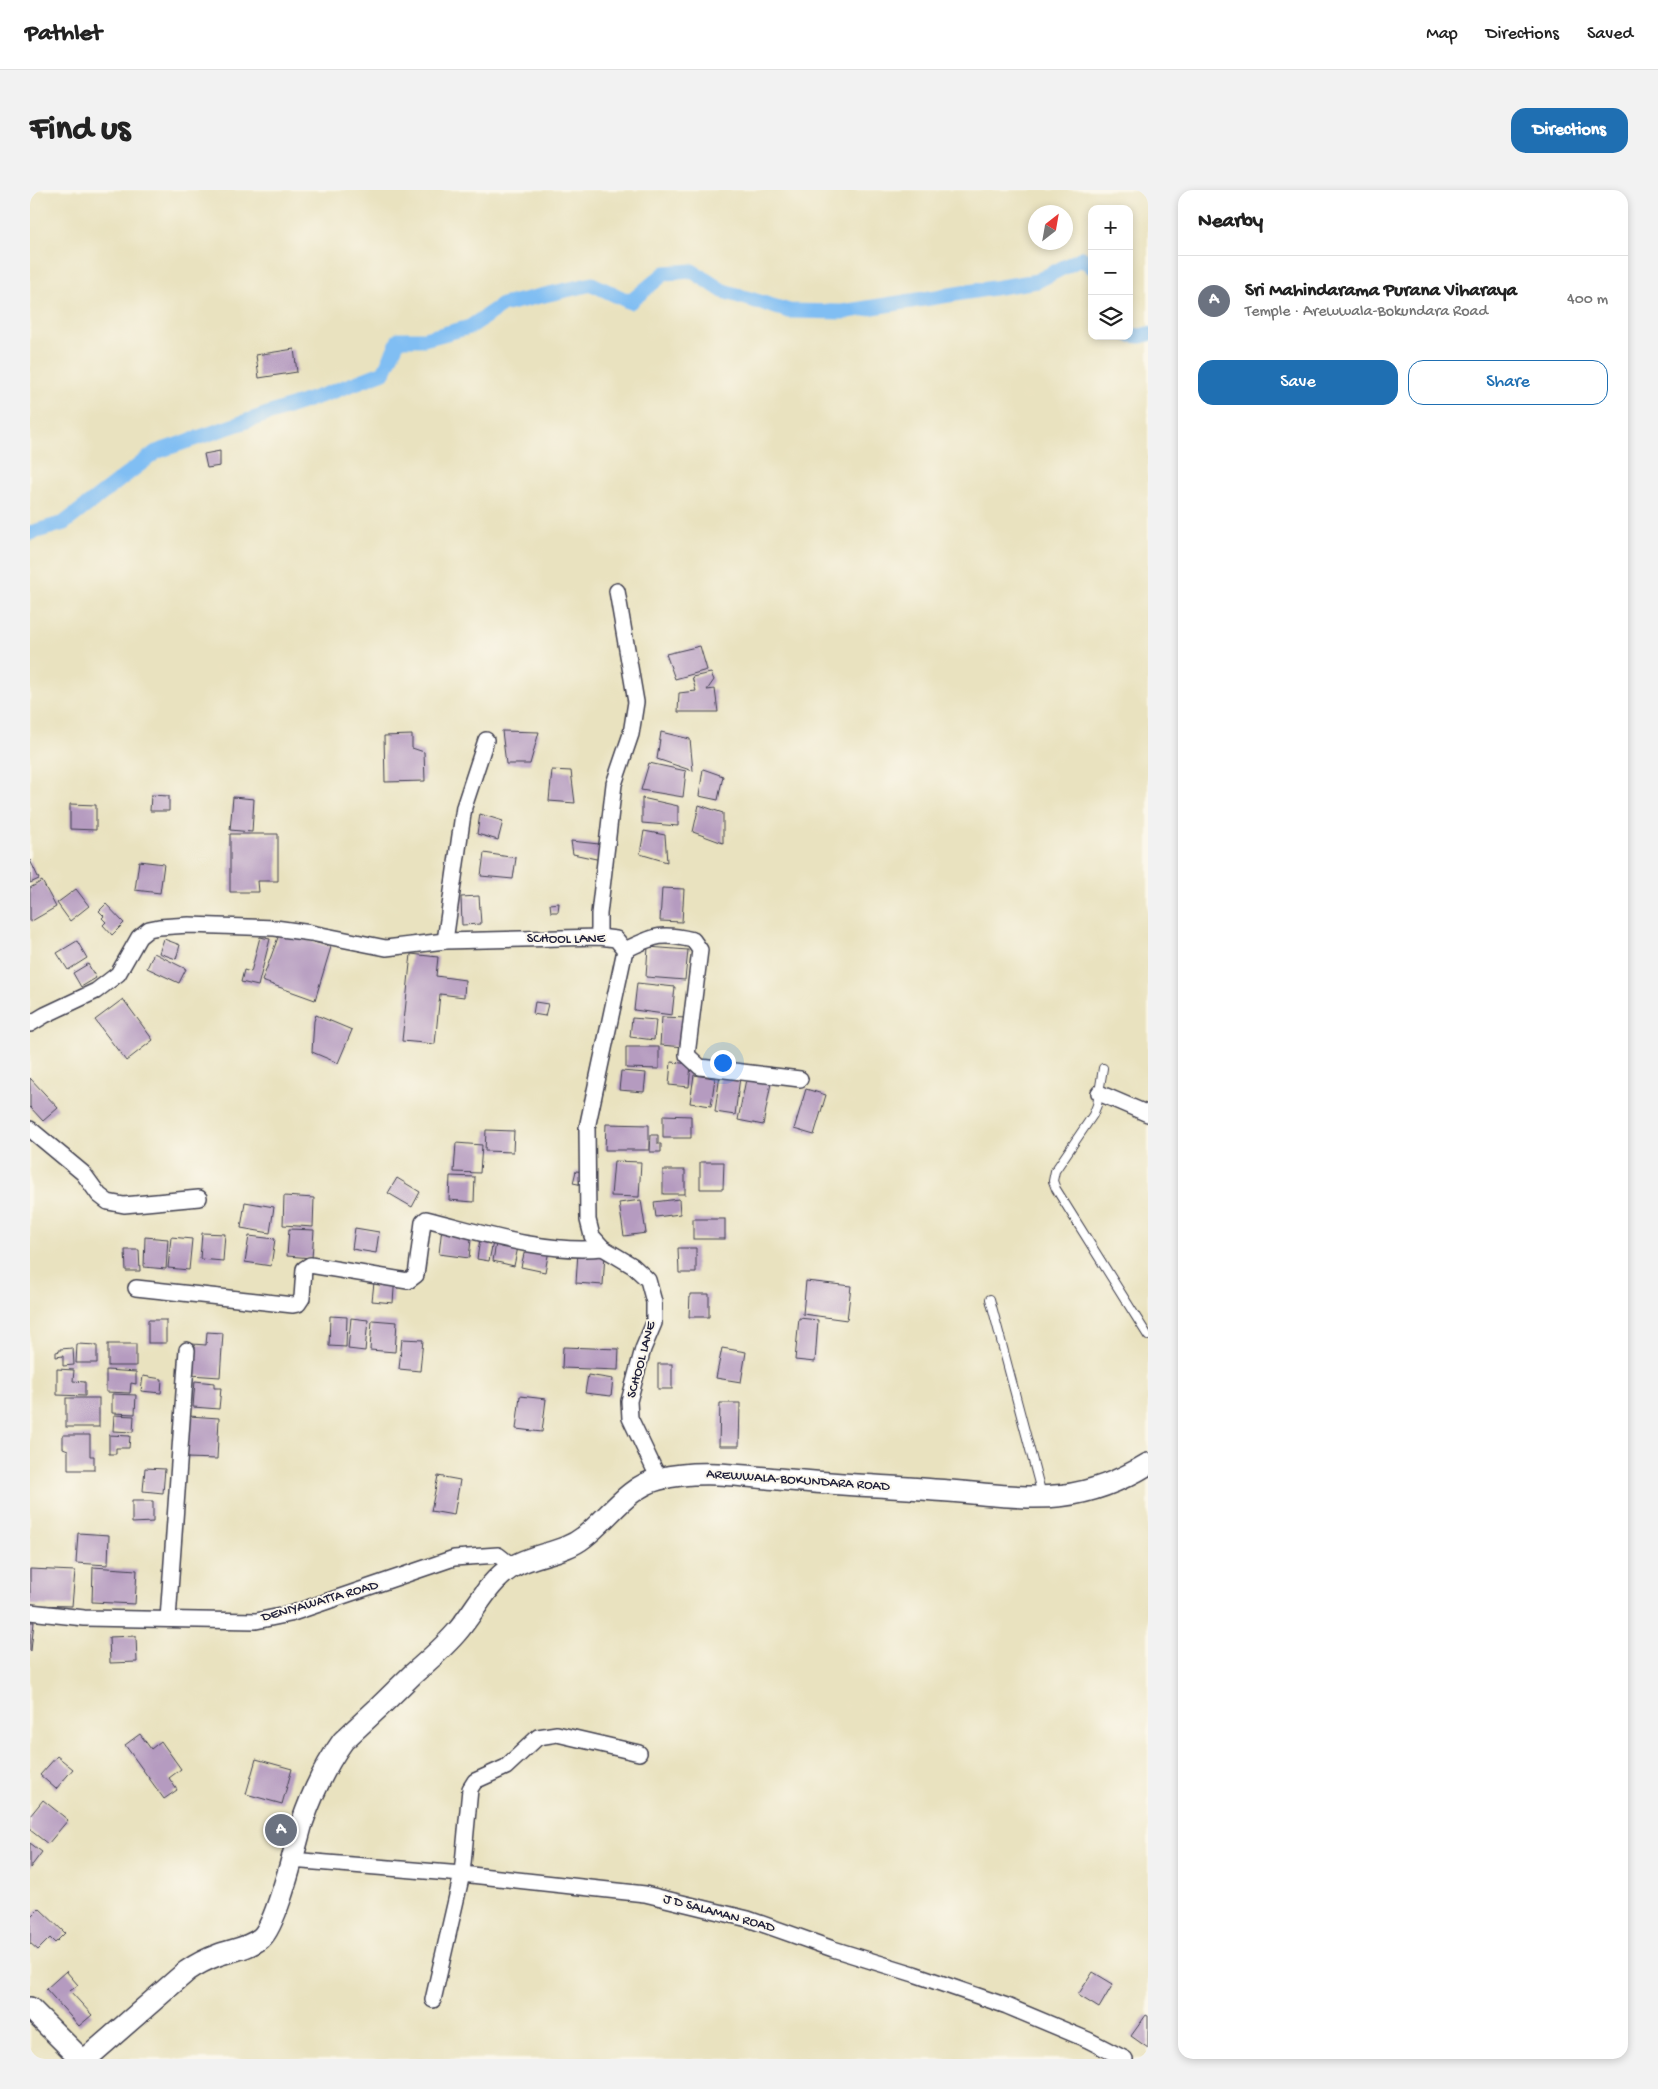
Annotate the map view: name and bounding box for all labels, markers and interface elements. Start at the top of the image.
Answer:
text: Pathlet [25,20,102,49]
text: Map [1426,24,1458,45]
text: Directions [1486,24,1559,45]
text: Saved [1587,24,1633,45]
button: Directions [1511,108,1628,153]
text: Find us [30,110,130,151]
north arrow [1028,205,1073,250]
map controls [1088,205,1133,340]
button: + [1088,205,1133,250]
text: Nearby [1198,210,1263,235]
button: − [1088,250,1133,295]
text: Sri Mahindarama Purana Viharaya [1245,280,1517,303]
text: A [1209,291,1219,310]
text: 400 m [1567,291,1608,310]
button: layers [1088,295,1133,340]
text: Temple · Arewwala-Bokundara Road [1245,303,1488,322]
button: Save [1198,360,1398,405]
button: Share [1408,360,1608,405]
street label: SCHOOL LANE [527,931,607,948]
your location [710,1050,736,1076]
street label: SCHOOL LANE [624,1319,661,1400]
street label: AREWWALA-BOKUNDARA ROAD [706,1466,891,1496]
street label: DENIYAWATTA ROAD [259,1577,381,1627]
pin: A [265,1811,297,1849]
street label: J D SALAMAN ROAD [661,1891,778,1937]

